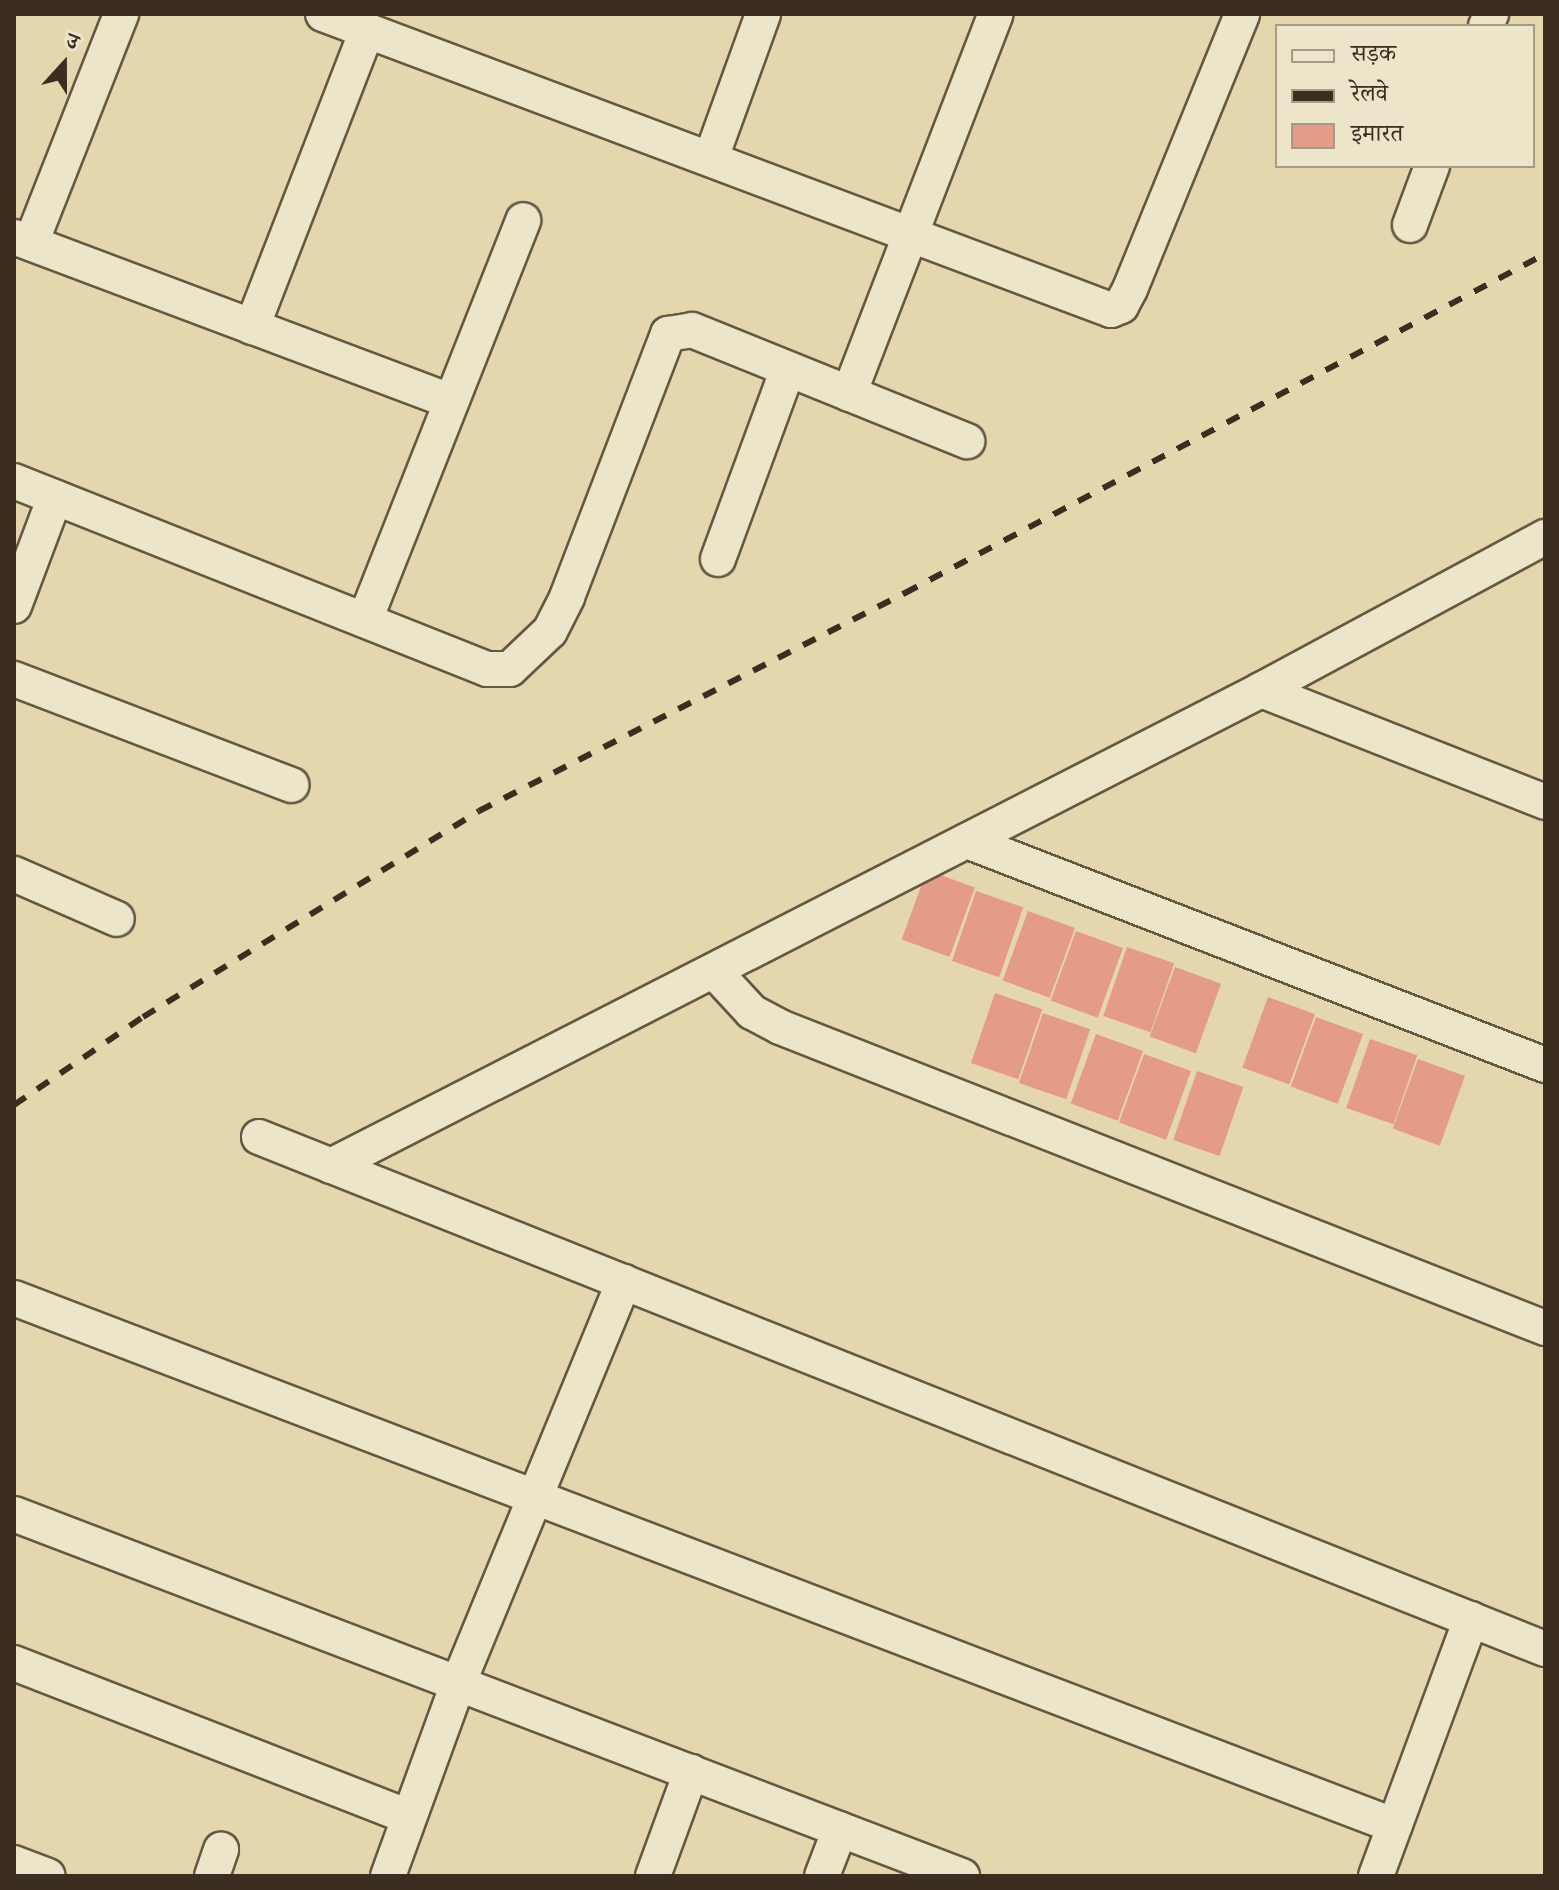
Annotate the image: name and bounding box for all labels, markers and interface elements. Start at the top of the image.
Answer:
north arrow [24,24,104,104]
legend [1275,24,1535,168]
text: उ [62,26,83,57]
text: सड़क [1351,37,1396,68]
text: रेलवे [1351,77,1388,108]
text: इमारत [1351,117,1403,148]

